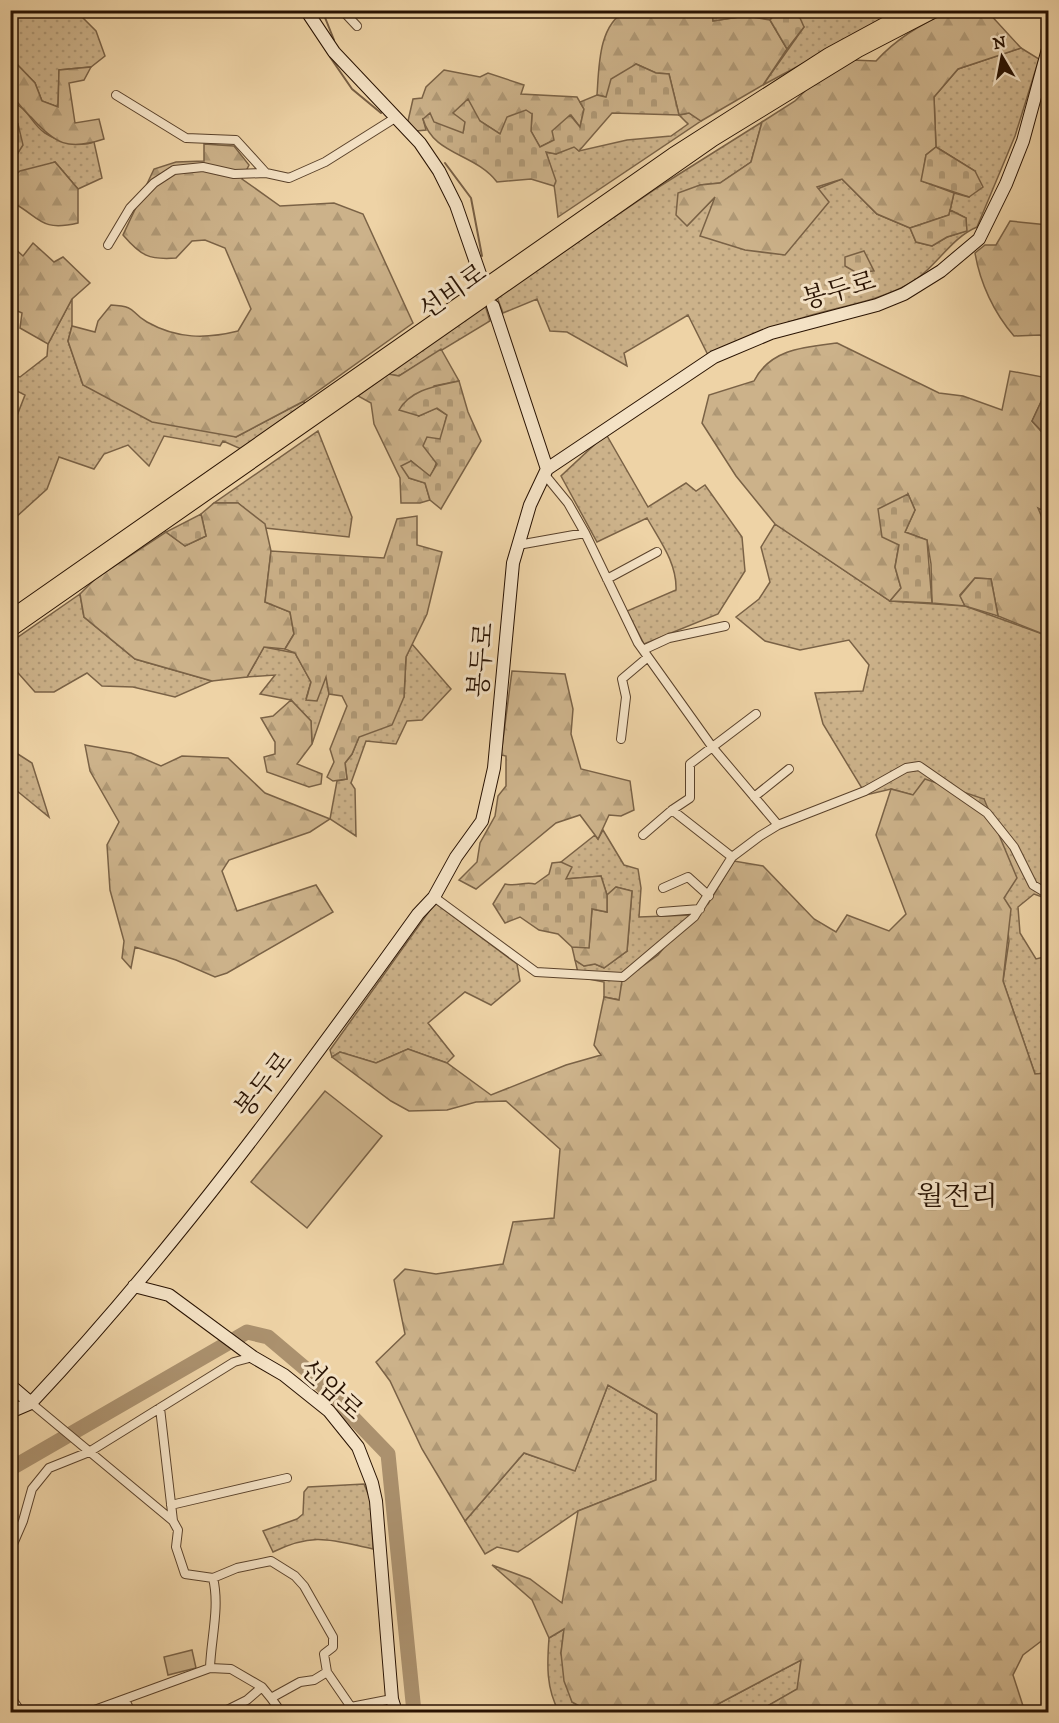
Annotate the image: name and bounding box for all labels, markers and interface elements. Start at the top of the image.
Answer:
north arrow [972,27,1032,87]
text: N [991,32,1008,54]
street label: 선비로 [413,257,493,327]
street label: 봉두로 [798,265,880,317]
street label: 봉두로 [462,621,502,699]
street label: 봉두로 [228,1045,300,1125]
district label: 월전리 [916,1179,998,1214]
street label: 선암로 [292,1352,370,1428]

